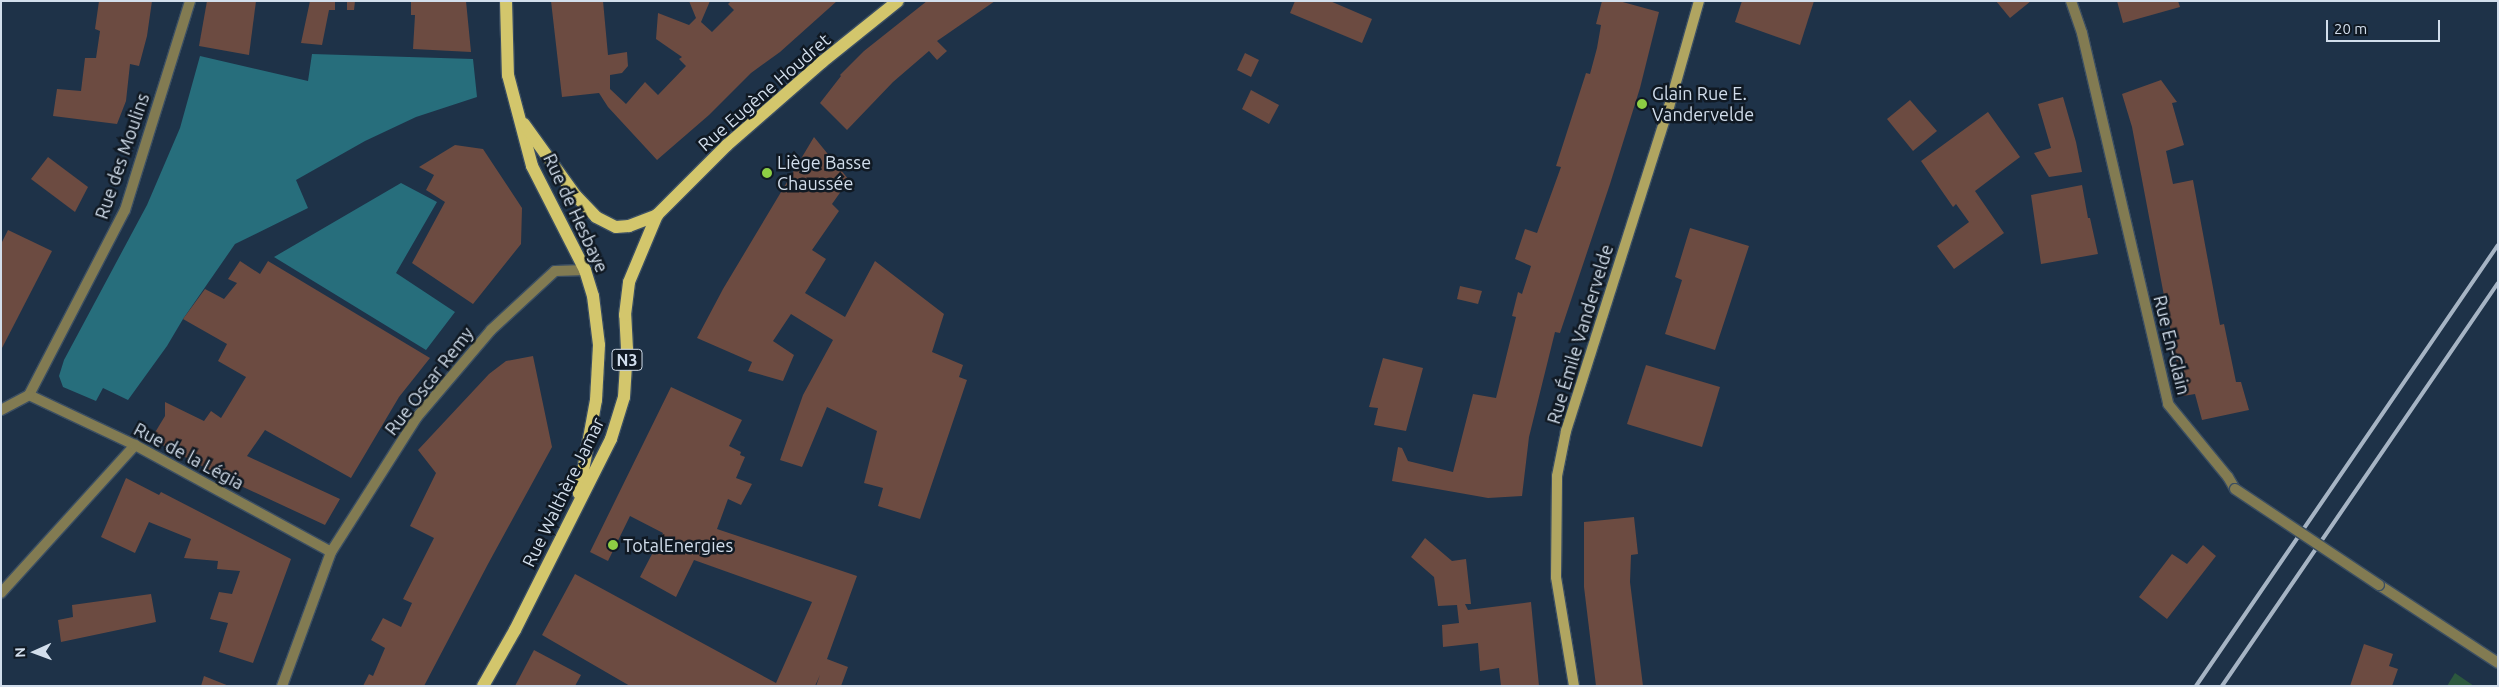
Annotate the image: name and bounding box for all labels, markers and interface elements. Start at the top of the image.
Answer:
scale bar [2329,10,2443,42]
text: 20 m [2334,20,2367,37]
street label: Rue Eugène Houdret [693,29,835,155]
place label: Glain Rue E. Vandervelde [1652,83,1754,126]
street label: Rue des Moulins [90,90,154,222]
marker: Glain Rue E. Vandervelde [1636,98,1648,110]
street label: Rue de Hesbaye [539,150,613,276]
place label: Liège Basse Chaussée [777,152,871,194]
marker: Liège Basse Chaussée [761,167,773,179]
street label: Rue Émile Vandervelde [1542,242,1618,426]
street label: Rue En-Glain [2149,293,2195,397]
street label: Rue Oscar Remy [380,323,478,439]
road number: N3 [611,346,643,374]
street label: Rue Walthère Jamar [517,414,609,570]
street label: Rue de la Légia [130,418,248,494]
place label: TotalEnergies [623,534,733,556]
marker: TotalEnergies [607,539,619,551]
north arrow [10,627,60,677]
text: N [12,647,28,658]

